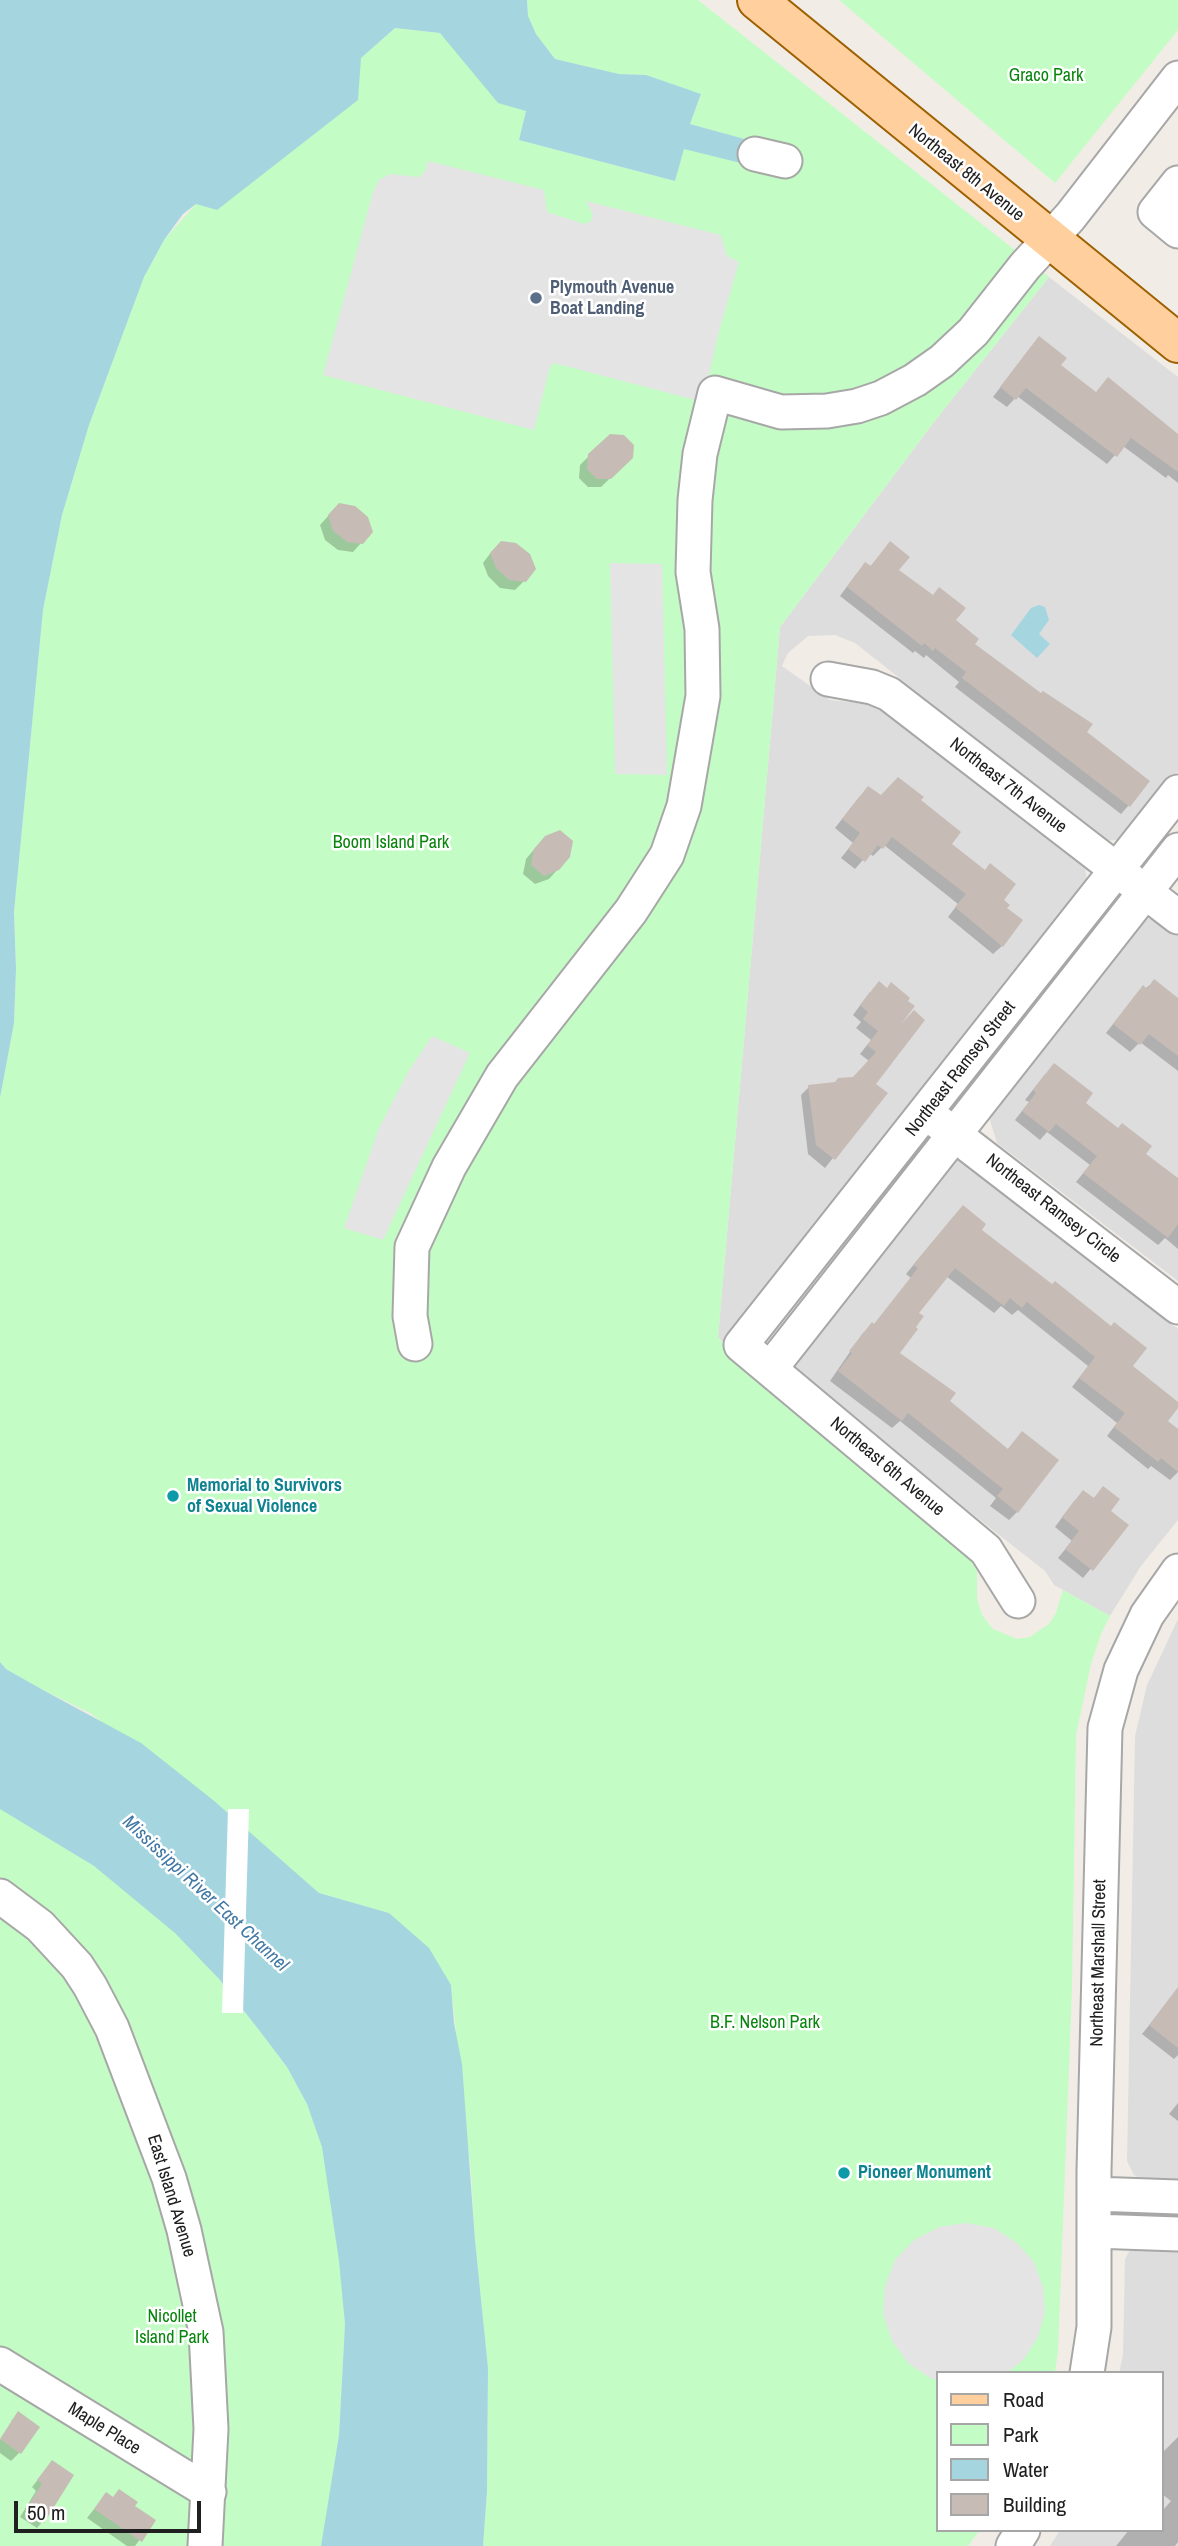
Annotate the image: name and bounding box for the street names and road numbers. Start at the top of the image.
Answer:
street label: Northeast 8th Avenue [904,120,1028,226]
street label: Northeast 7th Avenue [945,734,1071,838]
street label: Northeast Ramsey Street [901,997,1021,1141]
street label: Northeast Ramsey Circle [981,1150,1125,1268]
street label: Northeast 6th Avenue [825,1413,949,1521]
street label: Northeast Marshall Street [1087,1879,1111,2047]
street label: East Island Avenue [142,2132,200,2260]
street label: Maple Place [64,2398,144,2460]

